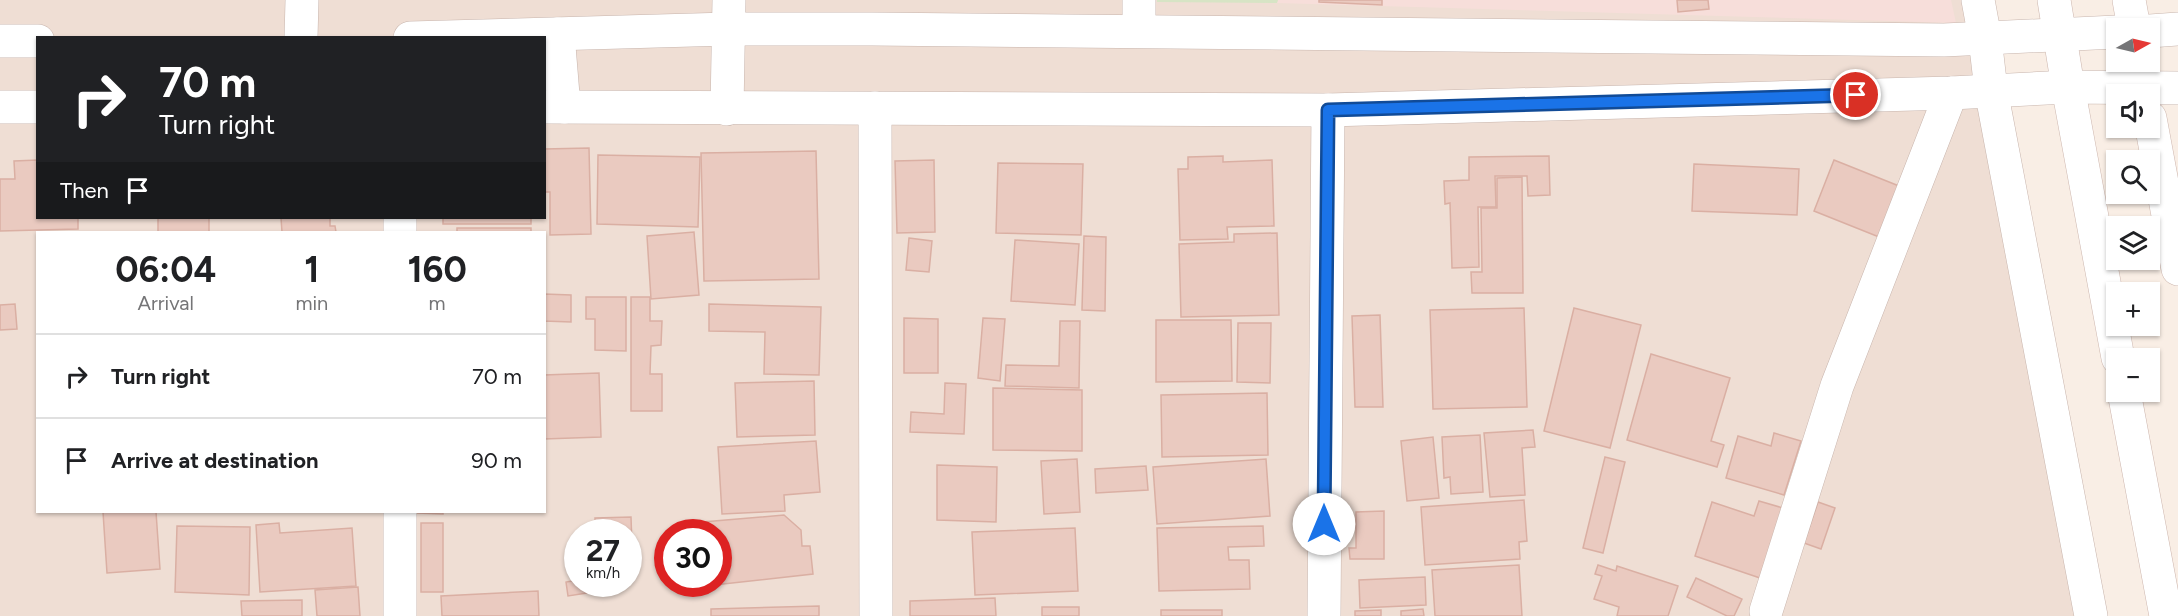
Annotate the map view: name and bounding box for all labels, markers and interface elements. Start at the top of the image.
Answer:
north arrow [2106,18,2160,72]
map controls [2106,18,2160,402]
text: 70 m [159,57,256,108]
icon: right [60,60,138,138]
pin [1830,69,1881,120]
icon: arrive [1839,78,1872,111]
button: sound [2106,84,2160,138]
text: Turn right [159,108,275,141]
button: search [2106,150,2160,204]
icon: arrive [121,174,154,207]
text: Then [60,177,109,204]
button: layers [2106,216,2160,270]
text: 06:04 [115,248,216,291]
text: 1 [304,248,319,291]
text: 160 [407,248,467,291]
button: + [2106,282,2160,336]
text: Arrival [137,291,194,315]
text: min [295,291,328,315]
text: m [429,291,446,315]
button: − [2106,348,2160,402]
icon: right [60,360,93,393]
text: Turn right [111,363,210,390]
text: 70 m [472,363,522,390]
icon: arrive [60,444,93,477]
text: Arrive at destination [111,447,319,474]
text: 90 m [471,447,522,474]
position arrow [1292,492,1356,556]
speed limit sign: 30 [654,519,732,597]
text: 27 [586,532,620,569]
text: km/h [586,564,620,582]

